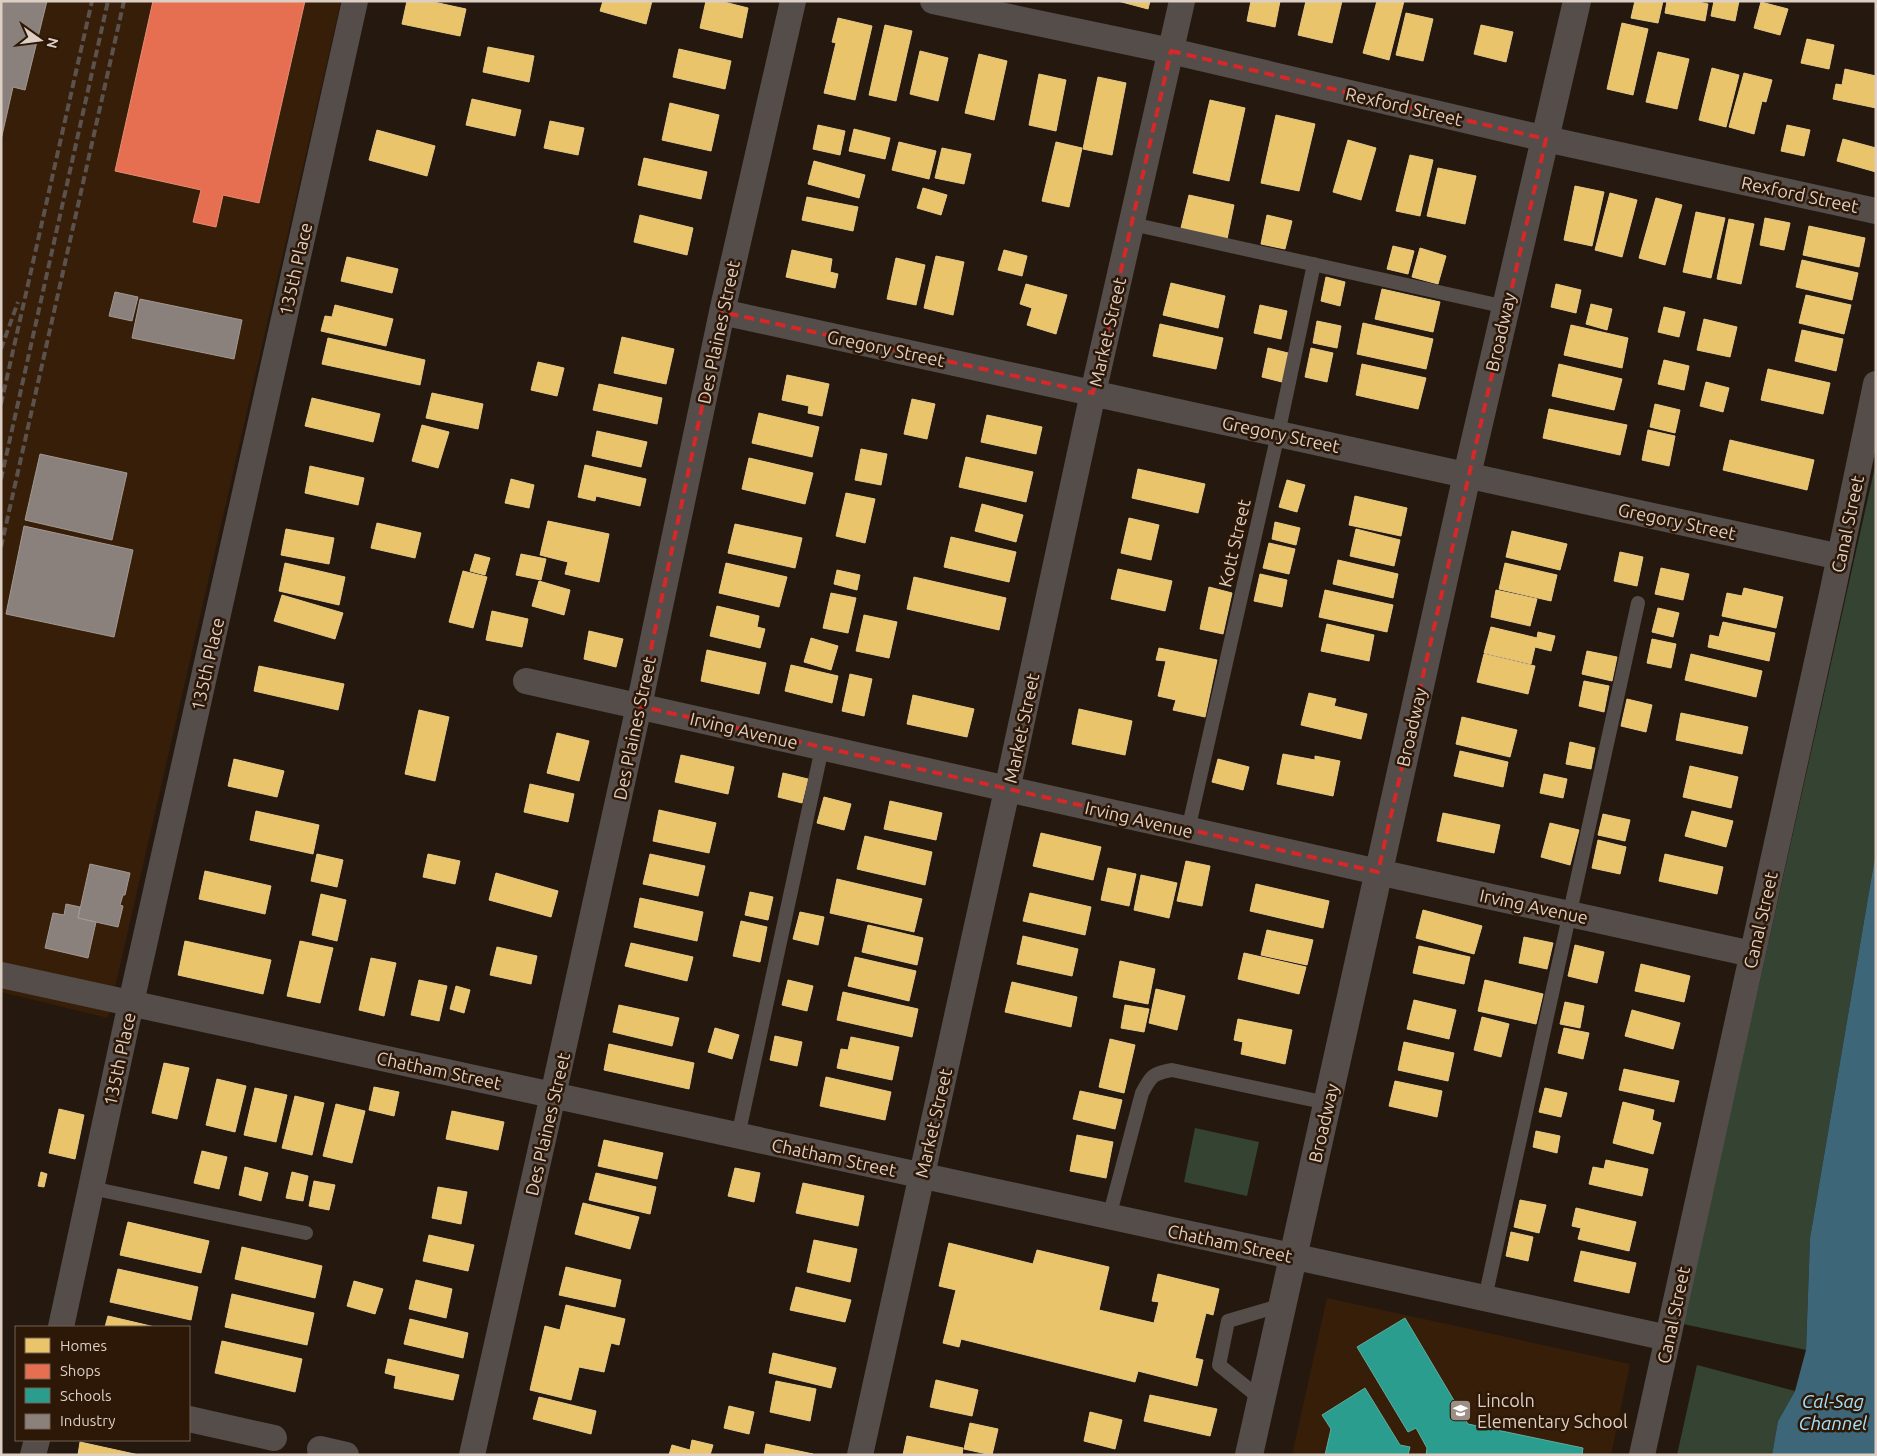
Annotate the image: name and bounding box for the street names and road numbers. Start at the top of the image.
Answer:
street label: Rexford Street [1344,83,1464,129]
street label: Rexford Street [1740,172,1860,216]
street label: 135th Place [275,220,315,318]
street label: Des Plaines Street [693,258,743,406]
street label: Market Street [1085,275,1129,389]
street label: Broadway [1481,290,1519,373]
street label: Gregory Street [825,326,947,370]
street label: Gregory Street [1220,412,1342,456]
street label: Canal Street [1827,474,1867,574]
street label: Kott Street [1214,497,1254,589]
street label: Gregory Street [1616,499,1738,543]
street label: 135th Place [187,615,227,713]
street label: Des Plaines Street [609,654,659,802]
street label: Market Street [1000,671,1042,785]
street label: Broadway [1392,685,1430,768]
street label: Irving Avenue [688,708,800,752]
street label: Irving Avenue [1083,797,1195,841]
street label: Canal Street [1739,870,1781,970]
street label: Irving Avenue [1478,885,1590,927]
street label: 135th Place [99,1010,139,1108]
street label: Chatham Street [375,1047,503,1093]
street label: Des Plaines Street [521,1051,573,1197]
street label: Market Street [911,1066,955,1180]
street label: Broadway [1304,1081,1342,1164]
street label: Chatham Street [770,1134,898,1180]
street label: Chatham Street [1166,1220,1294,1266]
street label: Canal Street [1653,1265,1693,1365]

